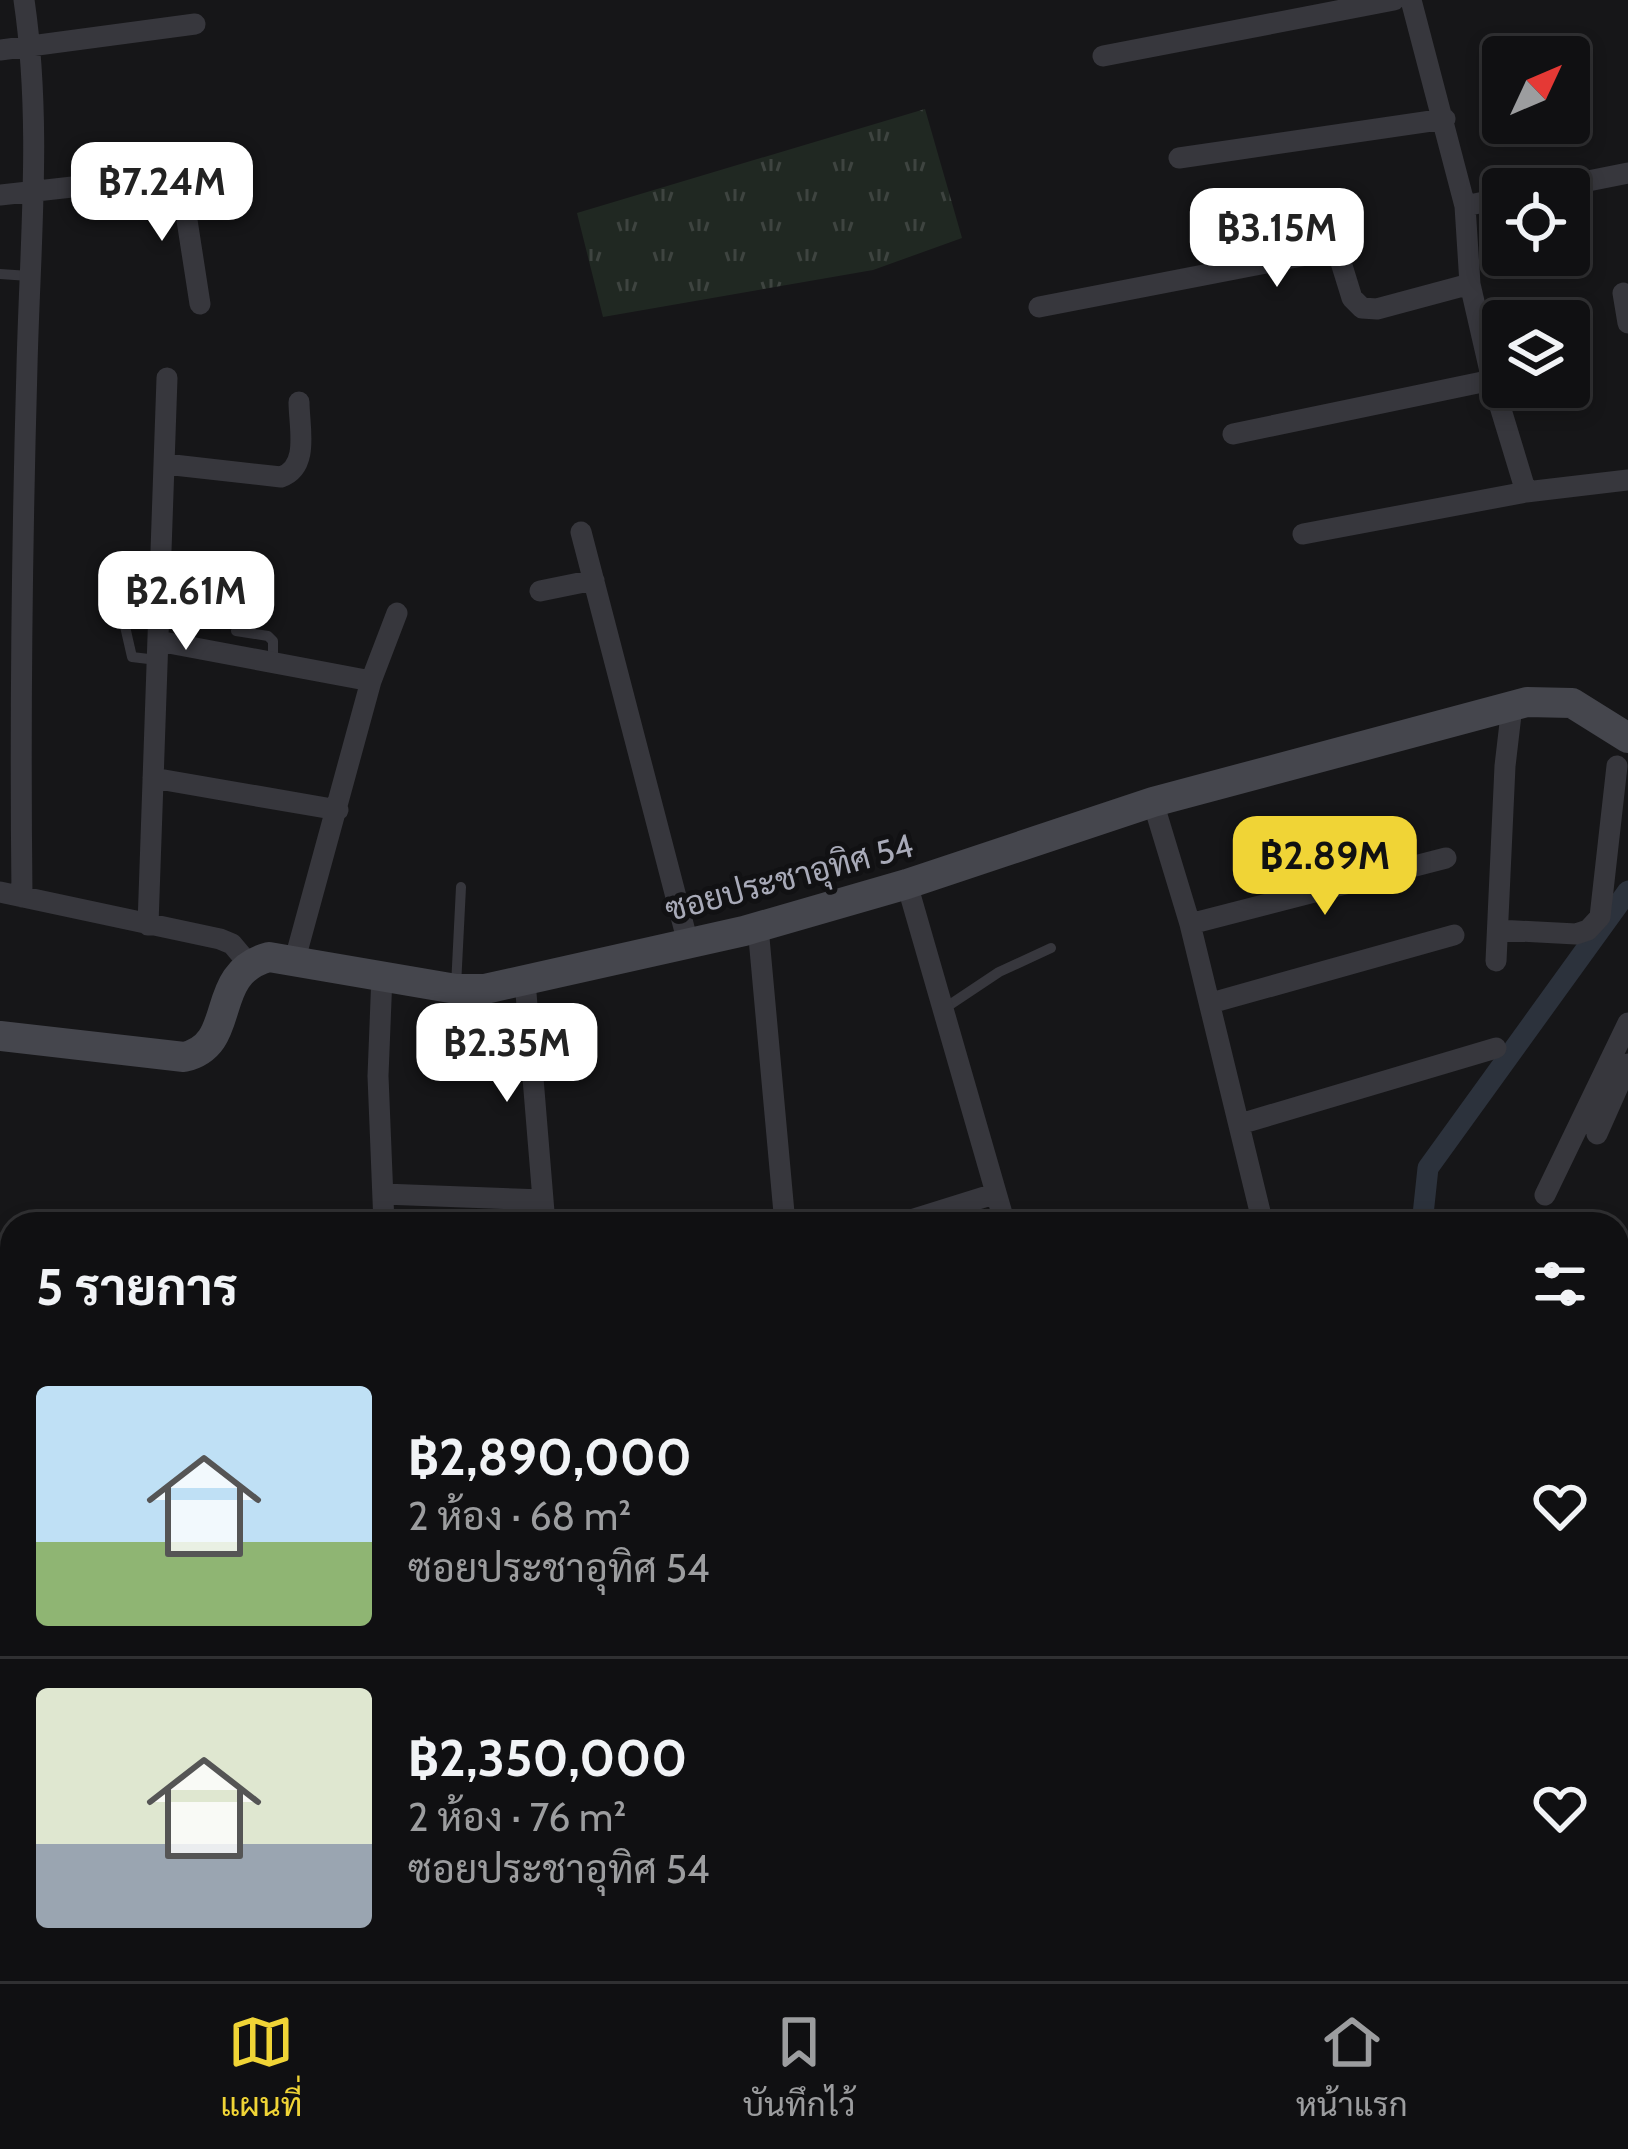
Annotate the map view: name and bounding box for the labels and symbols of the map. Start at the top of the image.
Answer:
north arrow [1482,36,1590,144]
pin: ฿7.24M [64,142,260,244]
pin: ฿3.15M [1179,188,1375,290]
pin: ฿2.61M [88,551,284,653]
pin: ฿2.89M [1227,816,1423,918]
street label: ซอยประชาอุทิศ 54 [661,825,918,932]
pin: ฿2.35M [409,1003,605,1105]

